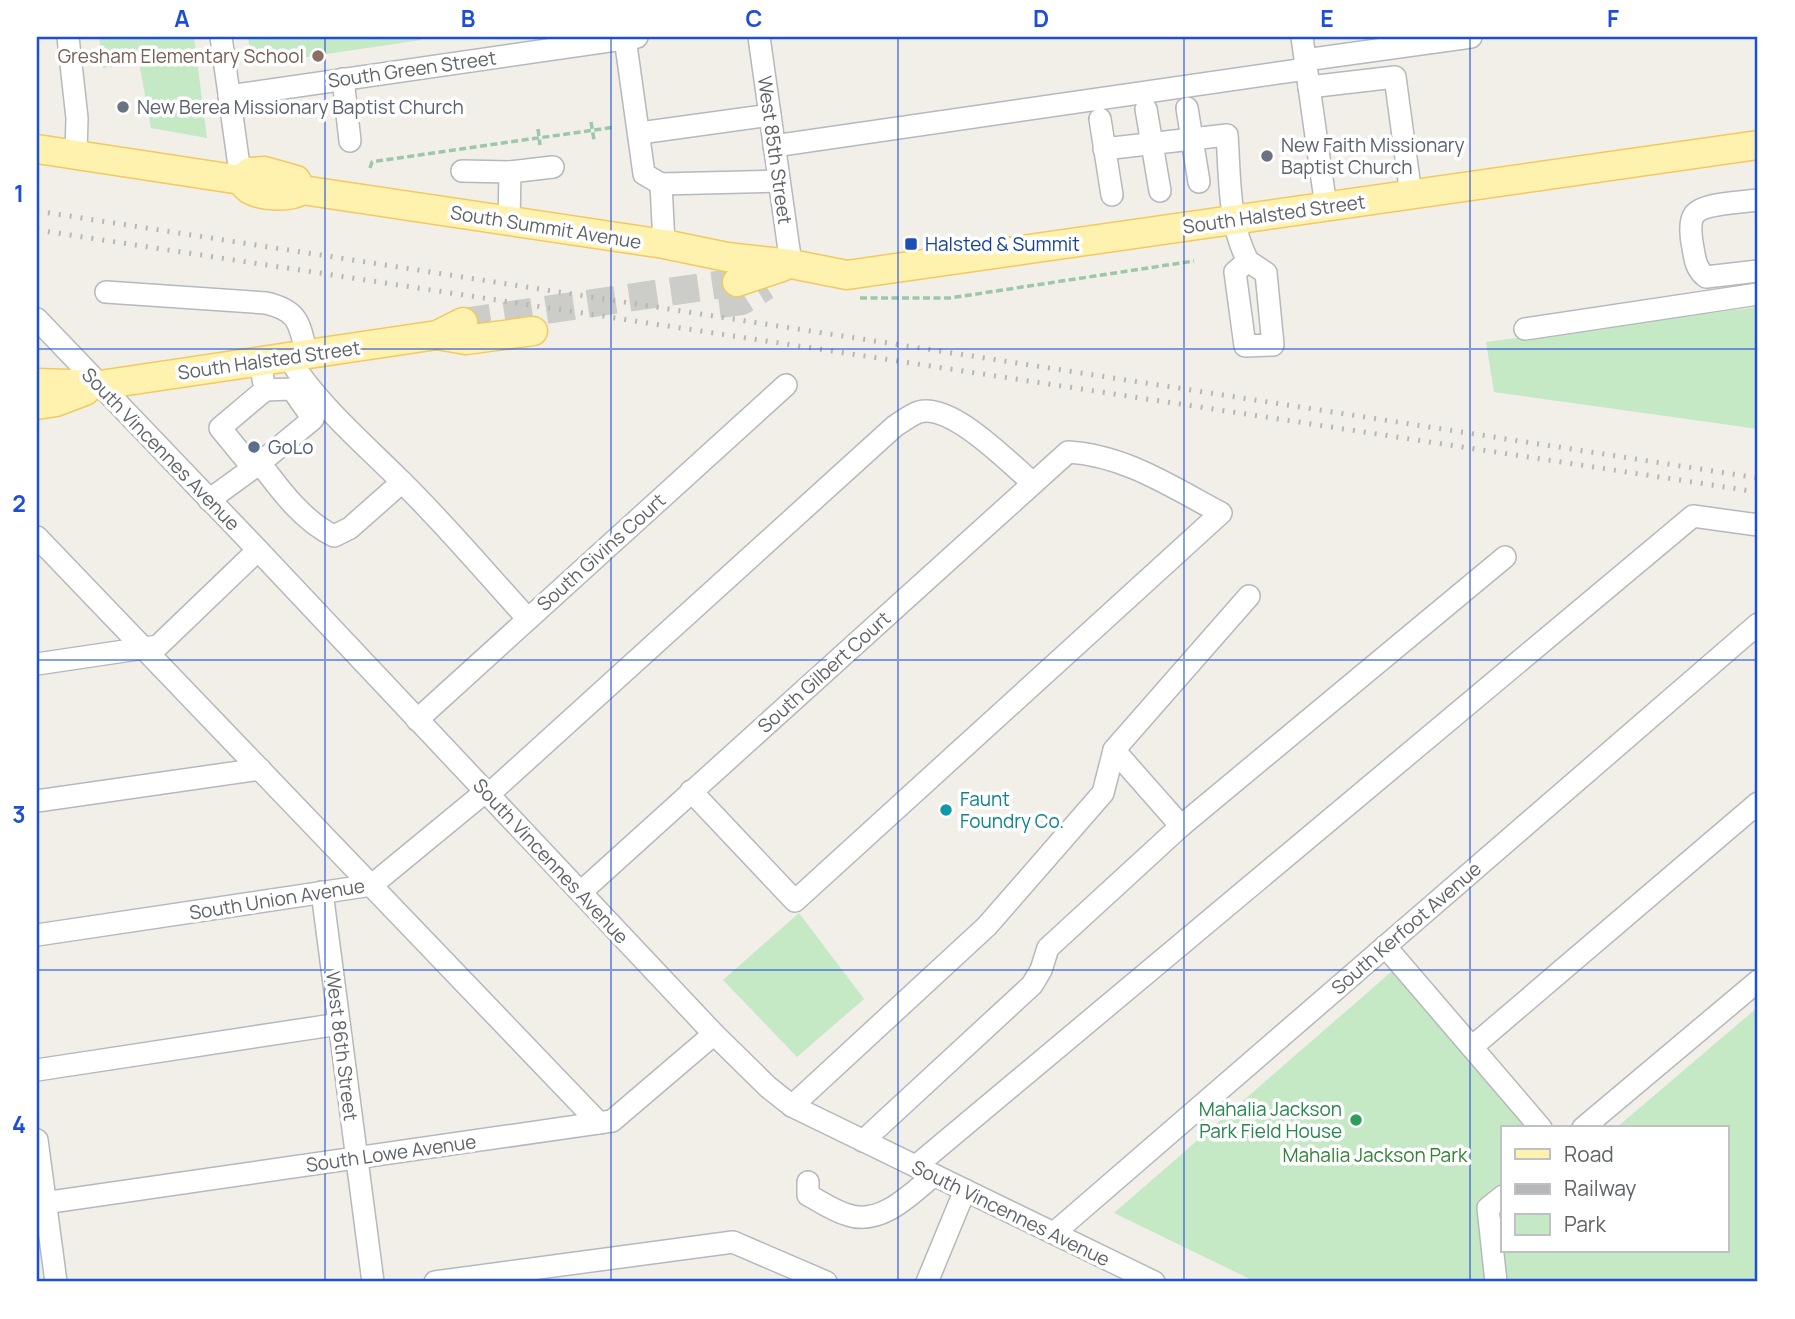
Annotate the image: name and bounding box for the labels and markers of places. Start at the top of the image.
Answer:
place label: Gresham Elementary School [58,43,304,69]
marker: Gresham Elementary School [310,48,326,64]
place label: New Berea Missionary Baptist Church [137,94,464,120]
marker: New Berea Missionary Baptist Church [115,99,131,115]
place label: New Faith Missionary Baptist Church [1281,132,1465,180]
marker: New Faith Missionary Baptist Church [1259,148,1275,164]
place label: Halsted & Summit [925,231,1080,257]
marker: Halsted & Summit [903,236,919,252]
place label: GoLo [268,434,314,460]
marker: GoLo [246,439,262,455]
place label: Faunt Foundry Co. [960,786,1064,834]
marker: Faunt Foundry Co. [938,802,954,818]
place label: Mahalia Jackson Park Field House [1199,1096,1342,1144]
marker: Mahalia Jackson Park Field House [1348,1112,1364,1128]

